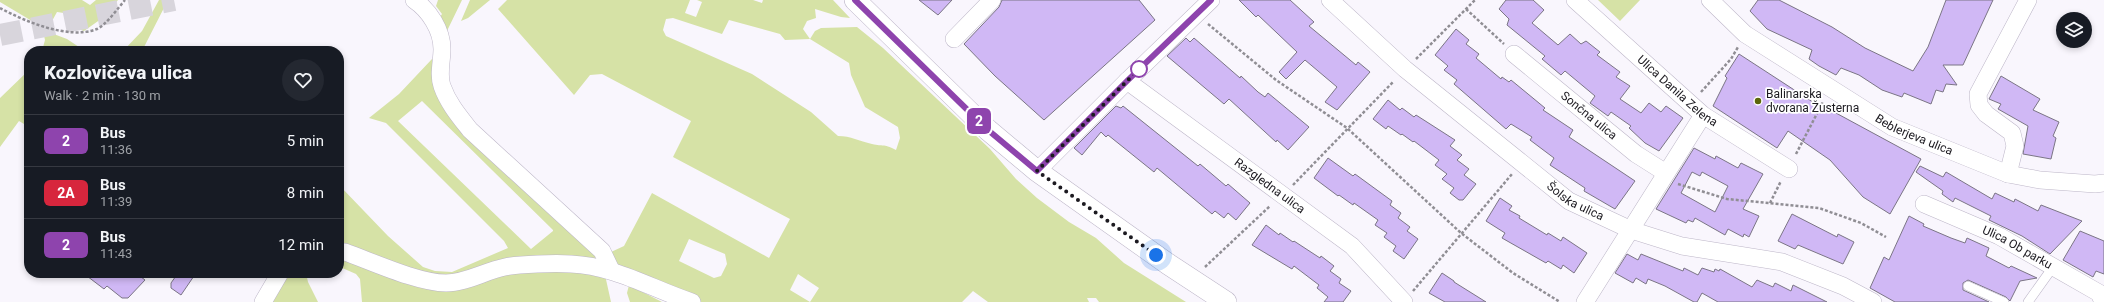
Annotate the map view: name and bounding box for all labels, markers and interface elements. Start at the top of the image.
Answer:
map controls [2056,12,2092,48]
button: layers [2056,12,2092,48]
street label: Ulica Danila Zelena [1634,52,1720,129]
button: heart [282,59,324,101]
unlabelled marker [1130,60,1148,78]
text: Kozlovičeva ulica [44,61,192,84]
place label: Balinarska dvorana Žusterna [1766,87,1859,115]
text: Walk · 2 min · 130 m [44,88,161,103]
street label: Sončna ulica [1558,88,1620,143]
marker: Balinarska dvorana Žusterna [1753,96,1763,106]
line badge: 2 [966,108,992,134]
street label: Beblerjeva ulica [1873,111,1955,158]
text: 2 [975,113,983,129]
text: Bus [100,124,126,142]
text: 5 min [287,132,324,150]
text: 2 [62,133,70,149]
text: 11:36 [100,142,132,157]
street label: Razgledna ulica [1232,155,1308,216]
text: Bus [100,176,126,194]
street label: Šolska ulica [1544,178,1606,223]
text: 8 min [287,184,324,202]
text: 2A [57,185,75,201]
text: 11:39 [100,194,132,209]
street label: Ulica Ob parku [1980,223,2055,272]
text: Bus [100,228,126,246]
text: 12 min [278,236,324,254]
text: 2 [62,237,70,253]
your location [1146,245,1166,265]
text: 11:43 [100,246,132,261]

